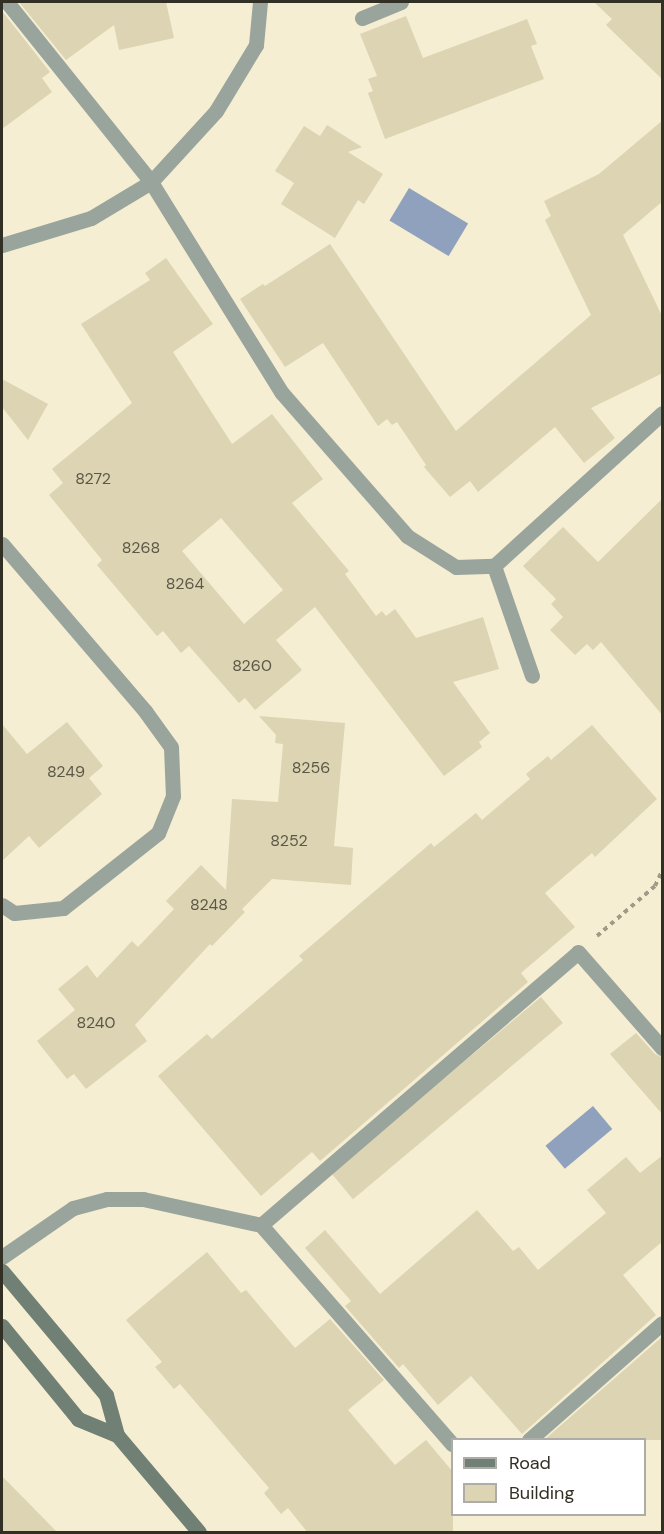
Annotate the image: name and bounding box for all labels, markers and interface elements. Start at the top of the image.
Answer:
house number: 8272 [75,469,111,489]
house number: 8268 [122,538,160,558]
house number: 8264 [166,574,204,594]
house number: 8260 [232,656,272,676]
house number: 8256 [292,758,330,778]
house number: 8249 [47,762,85,782]
house number: 8252 [270,831,308,851]
house number: 8248 [190,895,228,915]
house number: 8240 [76,1013,116,1033]
legend [451,1438,646,1516]
text: Road [509,1451,551,1475]
text: Building [509,1481,574,1505]

